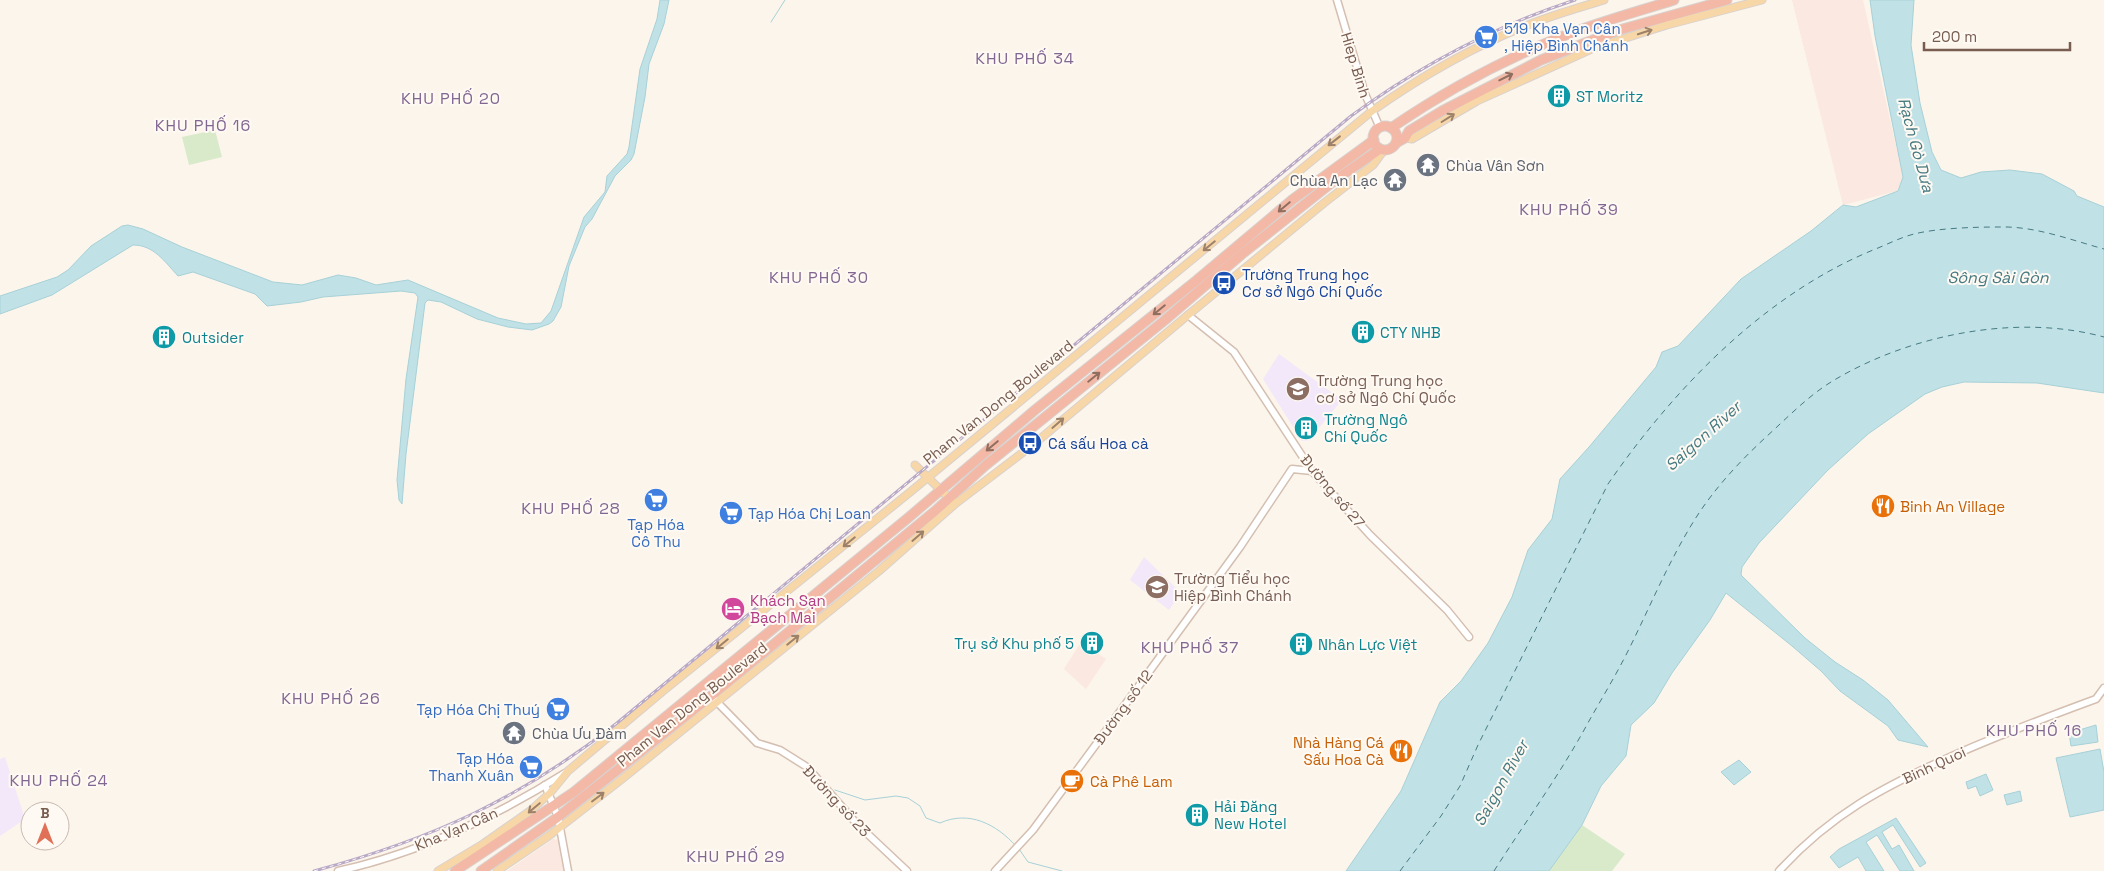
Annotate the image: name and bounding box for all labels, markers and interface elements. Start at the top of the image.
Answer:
place label: 519 Kha Vạn Cân , Hiệp Bình Chánh [1504,19,1629,55]
scale bar [1924,20,2070,52]
supermarket icon: 519 Kha Vạn Cân , Hiệp Bình Chánh [1473,24,1499,50]
one-way arrow [1636,27,1652,36]
text: 200 m [1932,27,1977,46]
street label: Hiep Binh [1337,30,1375,100]
district label: KHU PHỐ 34 [975,48,1075,69]
one-way arrow [1499,72,1514,82]
building icon: ST Moritz [1546,83,1572,109]
place label: ST Moritz [1576,87,1643,106]
district label: KHU PHỐ 20 [401,88,501,109]
water label: Rạch Gò Dưa [1893,95,1939,195]
one-way arrow [1441,113,1455,123]
district label: KHU PHỐ 16 [155,115,251,136]
one-way arrow [1327,136,1340,147]
temple icon: Chùa Vân Sơn [1415,152,1441,178]
place label: Chùa Vân Sơn [1446,156,1544,175]
temple icon: Chùa An Lạc [1382,167,1408,193]
place label: Chùa An Lạc [1290,171,1378,190]
district label: KHU PHỐ 39 [1519,199,1619,220]
one-way arrow [1278,201,1291,212]
one-way arrow [1203,240,1216,251]
place label: Trường Trung học Cơ sở Ngô Chí Quốc [1242,265,1383,301]
district label: KHU PHỐ 30 [769,267,869,288]
water label: Sông Sài Gòn [1947,267,2050,288]
bus stop icon: Trường Trung học Cơ sở Ngô Chí Quốc [1211,270,1237,296]
one-way arrow [1153,304,1166,315]
building icon: CTY NHB [1350,319,1376,345]
place label: CTY NHB [1380,323,1441,342]
building icon: Outsider [151,324,177,350]
place label: Outsider [182,328,244,347]
street label: Pham Van Dong Boulevard [919,336,1077,468]
place label: Trường Trung học cơ sở Ngô Chí Quốc [1316,371,1456,407]
one-way arrow [1087,372,1100,383]
school or university icon: Trường Trung học cơ sở Ngô Chí Quốc [1285,376,1311,402]
water label: Saigon River [1661,395,1747,476]
place label: Trường Ngô Chí Quốc [1324,410,1408,446]
building icon: Trường Ngô Chí Quốc [1293,415,1319,441]
one-way arrow [1052,418,1065,429]
bus stop icon: Cá sấu Hoa cà [1017,430,1043,456]
place label: Cá sấu Hoa cà [1048,434,1149,453]
one-way arrow [986,440,999,451]
street label: Đường số 27 [1297,450,1369,532]
supermarket icon: Tạp Hóa Cô Thu [643,487,669,513]
restaurant icon: Binh An Village [1870,493,1896,519]
place label: Binh An Village [1900,497,2005,516]
district label: KHU PHỐ 28 [521,498,621,519]
supermarket icon: Tạp Hóa Chị Loan [718,500,744,526]
place label: Tạp Hóa Chị Loan [748,504,871,523]
place label: Tạp Hóa Cô Thu [627,515,685,551]
one-way arrow [911,531,924,542]
one-way arrow [842,537,855,548]
place label: Trường Tiểu học Hiệp Bình Chánh [1174,569,1292,605]
school or university icon: Trường Tiểu học Hiệp Bình Chánh [1144,574,1170,600]
place label: Khách Sạn Bạch Mai [750,591,826,627]
hotel icon: Khách Sạn Bạch Mai [720,596,746,622]
building icon: Trụ sở Khu phố 5 [1079,630,1105,656]
building icon: Nhân Lực Việt [1288,631,1314,657]
one-way arrow [786,634,799,645]
place label: Trụ sở Khu phố 5 [954,634,1074,653]
place label: Nhân Lực Việt [1318,635,1418,654]
district label: KHU PHỐ 37 [1141,637,1239,658]
street label: Pham Van Dong Boulevard [613,638,771,770]
one-way arrow [716,638,729,649]
street label: Đường số 12 [1089,666,1157,748]
district label: KHU PHỐ 26 [281,688,381,709]
supermarket icon: Tạp Hóa Chị Thuý [545,696,571,722]
place label: Tạp Hóa Chị Thuý [417,700,540,719]
temple icon: Chùa Ưu Đàm [501,720,527,746]
district label: KHU PHỐ 16 [1986,720,2082,741]
place label: Chùa Ưu Đàm [532,724,627,743]
place label: Nhà Hàng Cá Sấu Hoa Cà [1293,733,1384,769]
water label: Saigon River [1469,735,1534,830]
restaurant icon: Nhà Hàng Cá Sấu Hoa Cà [1388,738,1414,764]
street label: Binh Quoi [1899,742,1969,788]
place label: Tạp Hóa Thanh Xuân [429,749,514,785]
supermarket icon: Tạp Hóa Thanh Xuân [518,754,544,780]
street label: Đường số 23 [799,761,875,841]
cafe icon: Cà Phê Lam [1059,768,1085,794]
district label: KHU PHỐ 24 [9,770,109,791]
place label: Cà Phê Lam [1090,772,1173,791]
one-way arrow [591,791,604,802]
place label: Hải Đăng New Hotel [1214,797,1287,833]
north arrow [20,801,70,851]
one-way arrow [528,802,541,813]
building icon: Hải Đăng New Hotel [1184,802,1210,828]
street label: Kha Vạn Cân [412,803,500,855]
text: B [40,804,50,822]
district label: KHU PHỐ 29 [686,846,786,867]

